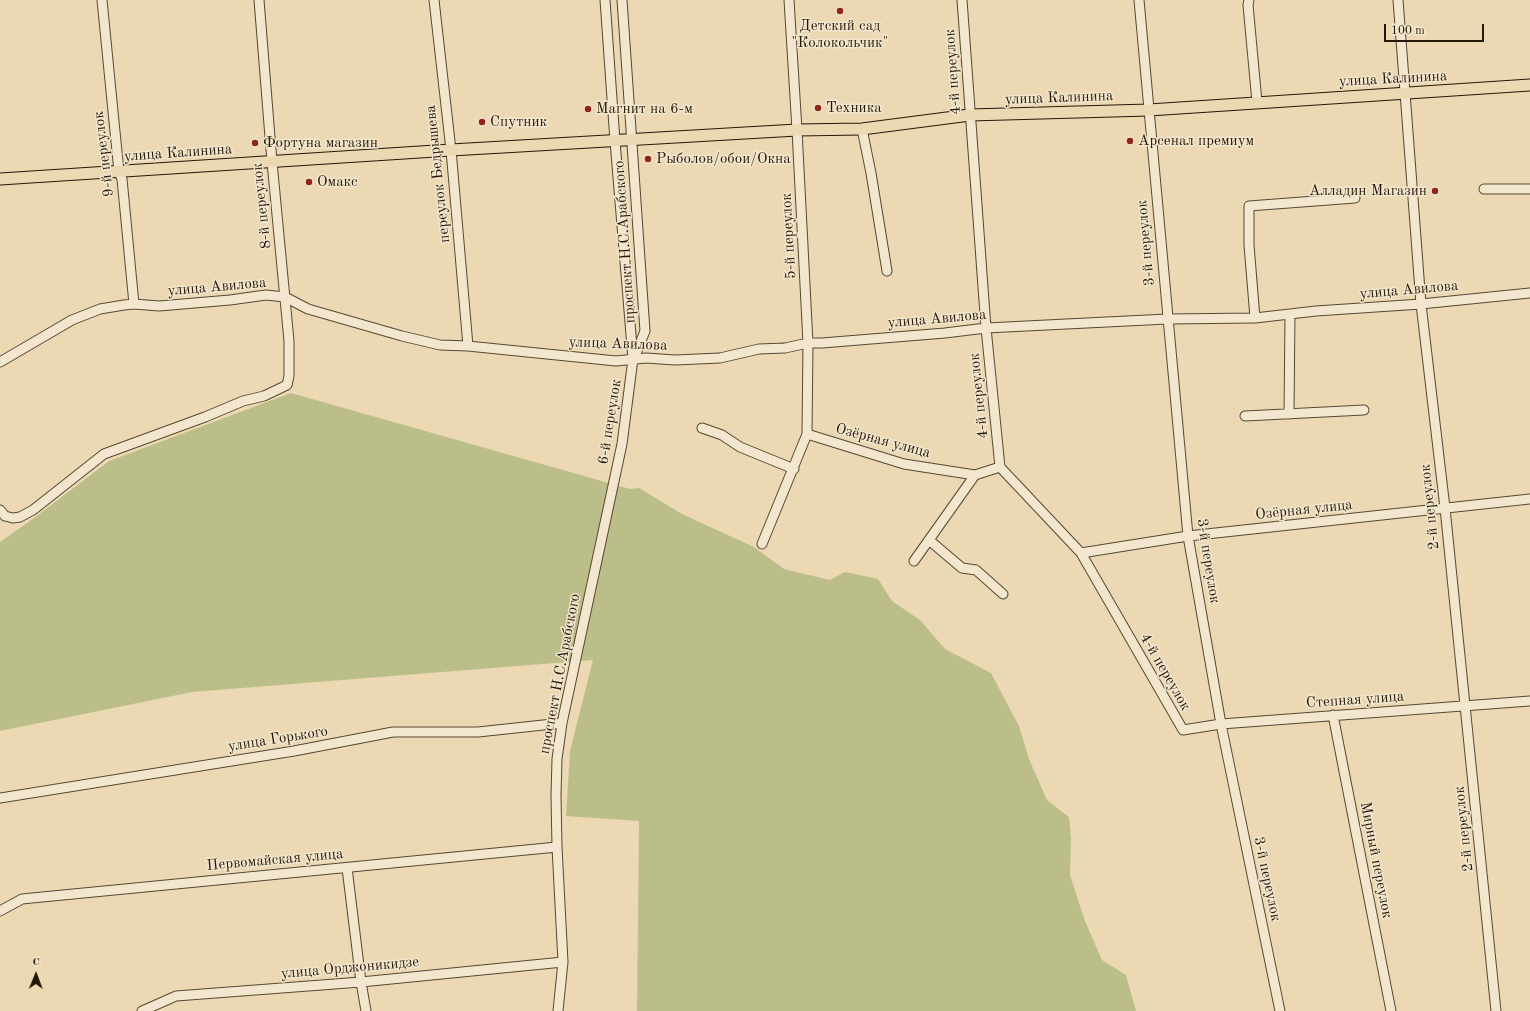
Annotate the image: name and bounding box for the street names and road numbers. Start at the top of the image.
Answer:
street label: 4-й переулок [941,29,965,115]
street label: улица Калинина [1338,67,1448,91]
street label: улица Калинина [1004,87,1114,109]
street label: переулок Бедрышева [422,104,454,244]
street label: 9-й переулок [90,110,118,198]
street label: улица Калинина [123,140,233,166]
street label: проспект Н.С.Арабского [610,160,640,324]
street label: 8-й переулок [249,162,275,250]
street label: 5-й переулок [778,193,800,279]
street label: 3-й переулок [1133,199,1159,287]
street label: улица Авилова [167,274,267,300]
street label: улица Авилова [1359,277,1459,303]
street label: улица Авилова [887,306,987,332]
street label: улица Авилова [568,333,668,355]
street label: 4-й переулок [966,352,992,440]
street label: 6-й переулок [594,378,626,466]
street label: Озёрная улица [833,420,933,462]
street label: 2-й переулок [1417,463,1443,551]
street label: Озёрная улица [1254,496,1354,524]
street label: 3-й переулок [1192,517,1224,605]
street label: проспект Н.С.Арабского [536,592,584,756]
street label: 4-й переулок [1136,630,1194,714]
street label: Степная улица [1305,688,1405,712]
street label: улица Горького [227,722,329,756]
street label: 2-й переулок [1451,785,1477,873]
street label: Мирный переулок [1356,800,1396,920]
street label: 3-й переулок [1249,835,1285,923]
street label: Первомайская улица [206,845,344,875]
street label: улица Орджоникидзе [280,953,420,983]

